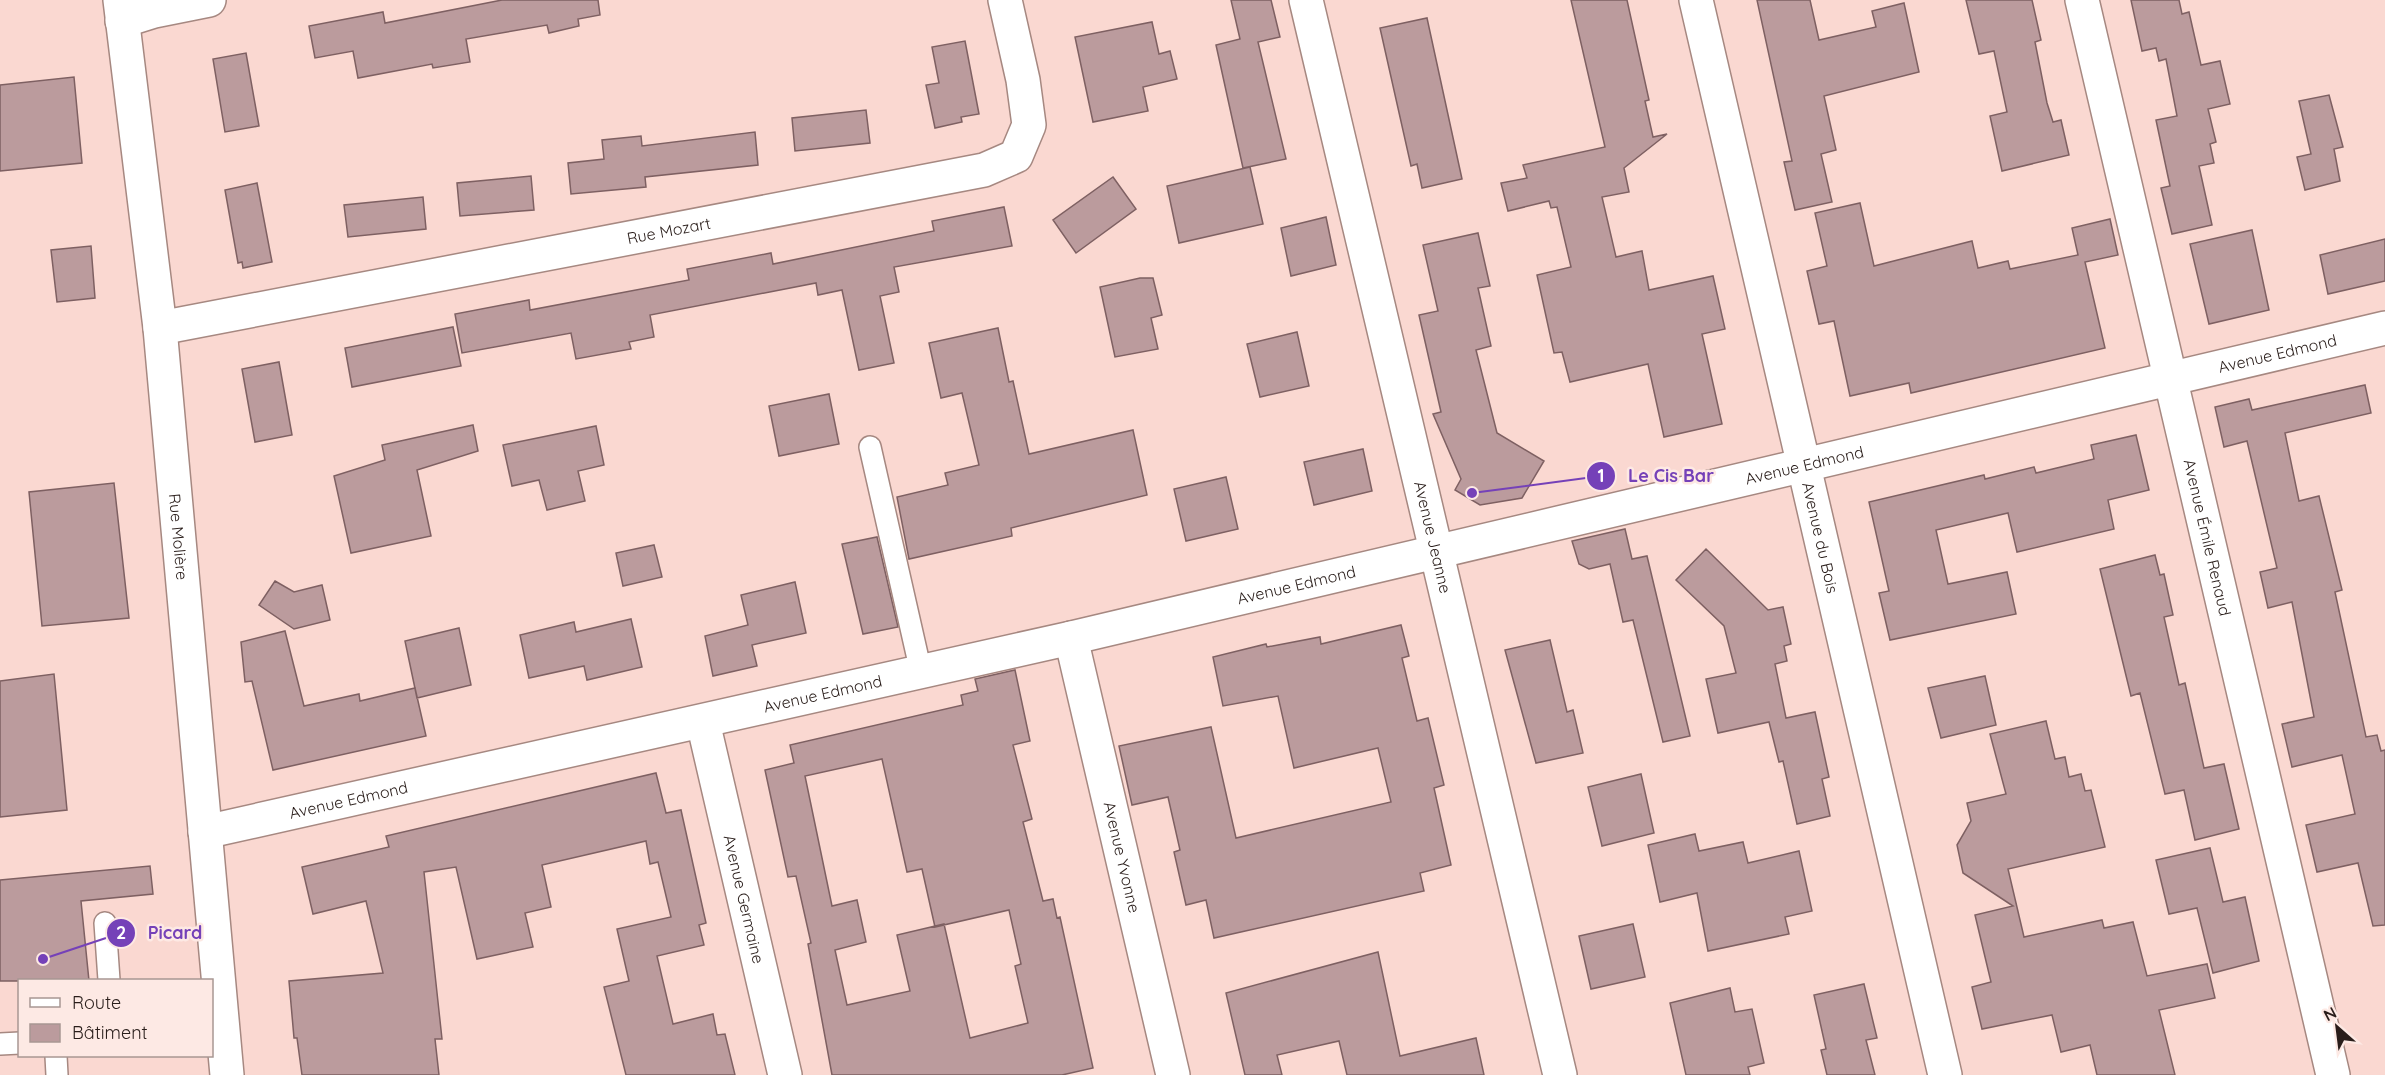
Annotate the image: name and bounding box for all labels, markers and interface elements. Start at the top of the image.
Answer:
street label: Rue Mozart [625,213,712,248]
street label: Avenue Edmond [2216,330,2339,377]
street label: Avenue Edmond [1743,441,1866,489]
street label: Avenue Émile Renaud [2180,457,2235,618]
callout: Le Cis Bar [1586,458,1726,494]
text: 1 [1597,464,1605,487]
text: Le Cis Bar [1628,464,1714,487]
street label: Avenue Jeanne [1410,479,1456,595]
street label: Avenue du Bois [1798,480,1843,595]
street label: Rue Molière [165,492,193,581]
street label: Avenue Edmond [1235,561,1358,608]
street label: Avenue Edmond [761,671,884,717]
street label: Avenue Edmond [287,777,410,823]
street label: Avenue Yvonne [1100,800,1145,915]
street label: Avenue Germaine [720,833,769,966]
callout: Picard [106,915,214,951]
text: 2 [116,921,126,944]
text: Picard [148,921,202,944]
legend [18,979,213,1057]
text: Route [72,991,121,1014]
north arrow [2307,997,2367,1057]
text: N [2320,1002,2340,1025]
text: Bâtiment [72,1021,148,1044]

